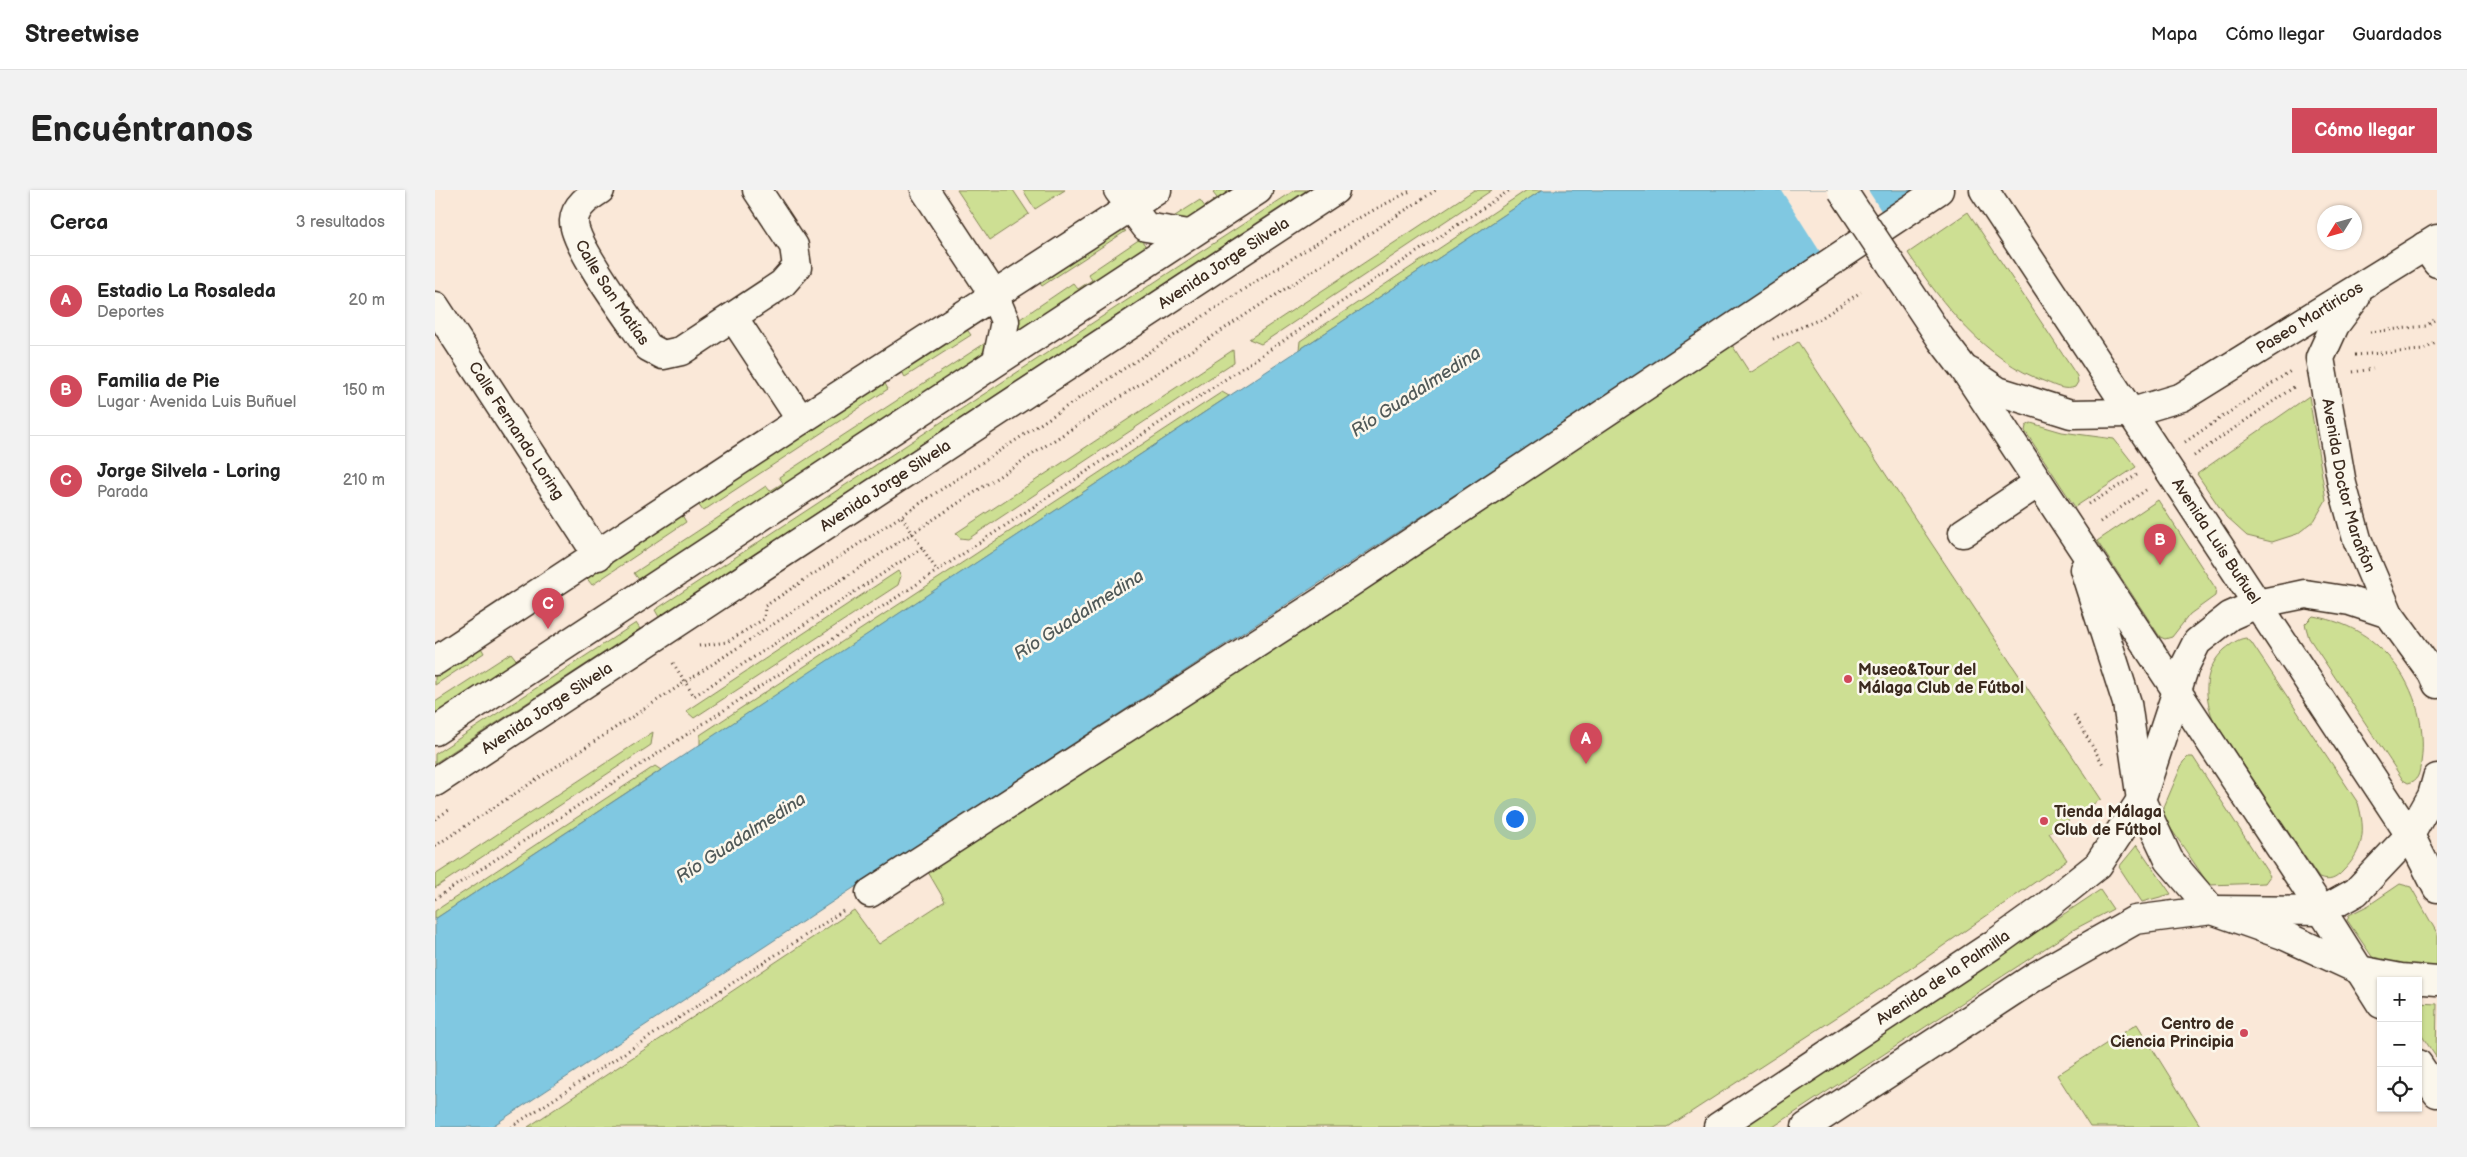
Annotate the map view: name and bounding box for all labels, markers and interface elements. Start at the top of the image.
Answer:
text: Streetwise [25,20,139,49]
text: Mapa [2151,24,2197,45]
text: Cómo llegar [2225,24,2324,45]
text: Guardados [2352,24,2442,45]
button: Cómo llegar [2292,108,2437,153]
text: Encuéntranos [30,109,253,152]
north arrow [2317,205,2362,250]
text: Cerca [50,210,108,235]
text: 3 resultados [296,213,385,232]
street label: Avenida Jorge Silvela [1155,213,1293,313]
street label: Calle San Matías [571,237,653,349]
street label: Paseo Martiricos [2253,278,2367,358]
text: Estadio La Rosaleda [97,280,276,303]
text: A [61,291,71,310]
text: 20 m [349,291,385,310]
text: Deportes [97,303,164,322]
water label: Río Guadalmedina [1347,342,1485,442]
street label: Calle Fernando Loring [464,358,568,503]
text: Familia de Pie [97,370,220,393]
text: B [60,381,72,400]
text: 150 m [343,381,385,400]
text: Lugar · Avenida Luis Buñuel [97,393,296,412]
street label: Avenida Doctor Marañón [2318,397,2380,575]
street label: Avenida Jorge Silvela [816,436,954,536]
text: Jorge Silvela - Loring [97,460,281,483]
text: C [60,471,72,490]
text: 210 m [343,471,385,490]
street label: Avenida Luis Buñuel [2168,475,2264,608]
text: Parada [97,483,148,502]
pin: B [2144,524,2176,565]
water label: Río Guadalmedina [1010,565,1148,665]
pin: C [532,588,564,629]
street label: Avenida Jorge Silvela [478,658,616,758]
place label: Museo&Tour del Málaga Club de Fútbol [1858,661,2024,698]
marker: Museo&Tour del Málaga Club de Fútbol [1842,673,1854,685]
pin: A [1570,723,1602,764]
water label: Río Guadalmedina [672,788,810,888]
place label: Tienda Málaga Club de Fútbol [2054,803,2162,840]
your location [1502,806,1528,832]
marker: Tienda Málaga Club de Fútbol [2038,815,2050,827]
street label: Avenida de la Palmilla [1872,926,2014,1029]
map controls [2377,977,2422,1112]
button: + [2377,977,2422,1022]
place label: Centro de Ciencia Principia [2110,1015,2234,1052]
button: − [2377,1022,2422,1067]
marker: Centro de Ciencia Principia [2238,1027,2250,1039]
button: locate [2377,1067,2422,1112]

